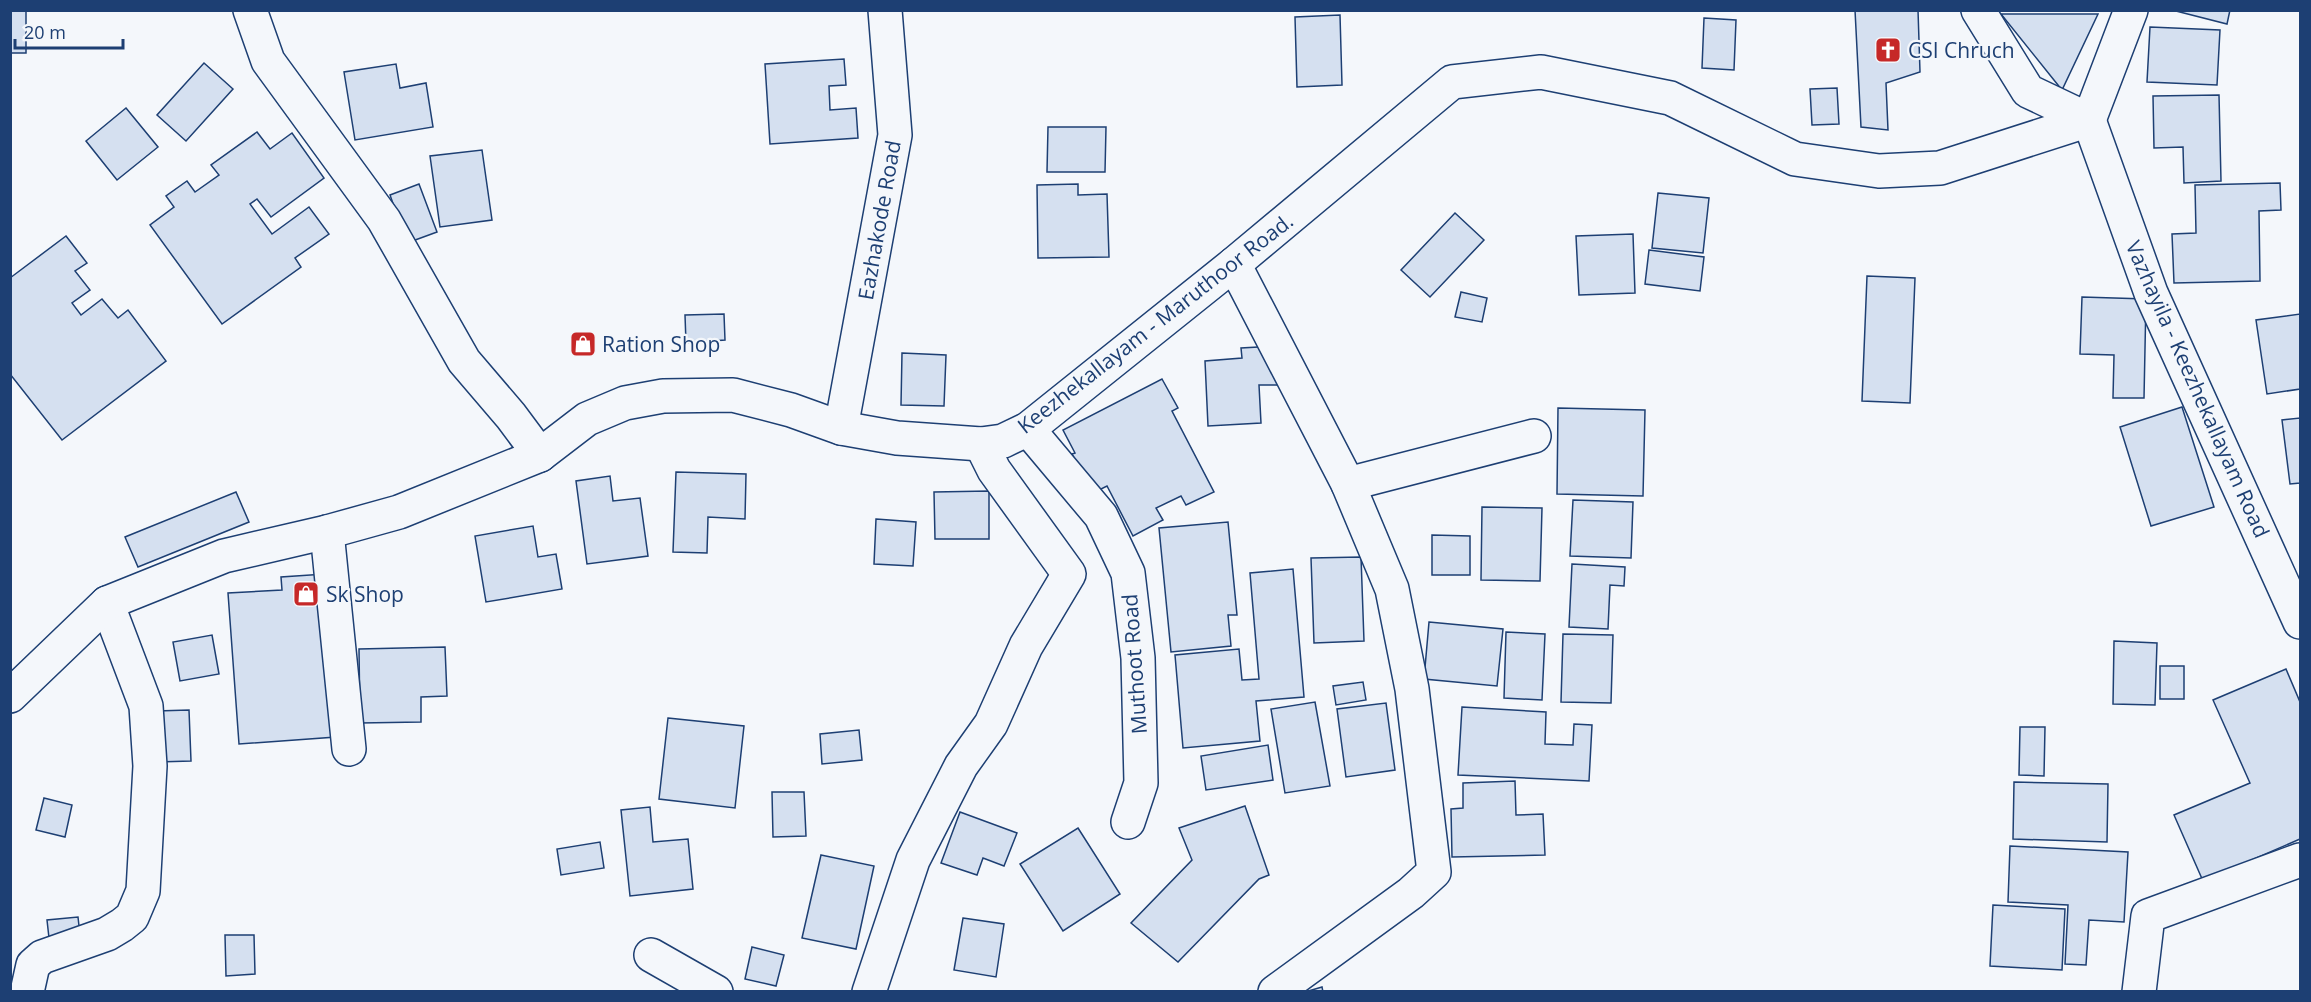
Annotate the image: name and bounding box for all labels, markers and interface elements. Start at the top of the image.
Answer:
scale bar [15,12,123,50]
text: 20 m [24,20,66,44]
church icon: CSI Chruch [1873,35,1903,65]
place label: CSI Chruch [1908,36,2015,64]
street label: Eazhakode Road [851,138,907,302]
street label: Keezhekallayam - Maruthoor Road. [1011,207,1299,439]
street label: Vazhayila - Keezhekallayam Road [2120,236,2276,542]
shop icon: Ration Shop [568,329,598,359]
place label: Ration Shop [602,330,720,358]
shop icon: Sk Shop [291,579,321,609]
place label: Sk Shop [326,580,404,608]
street label: Muthoot Road [1115,593,1153,735]

